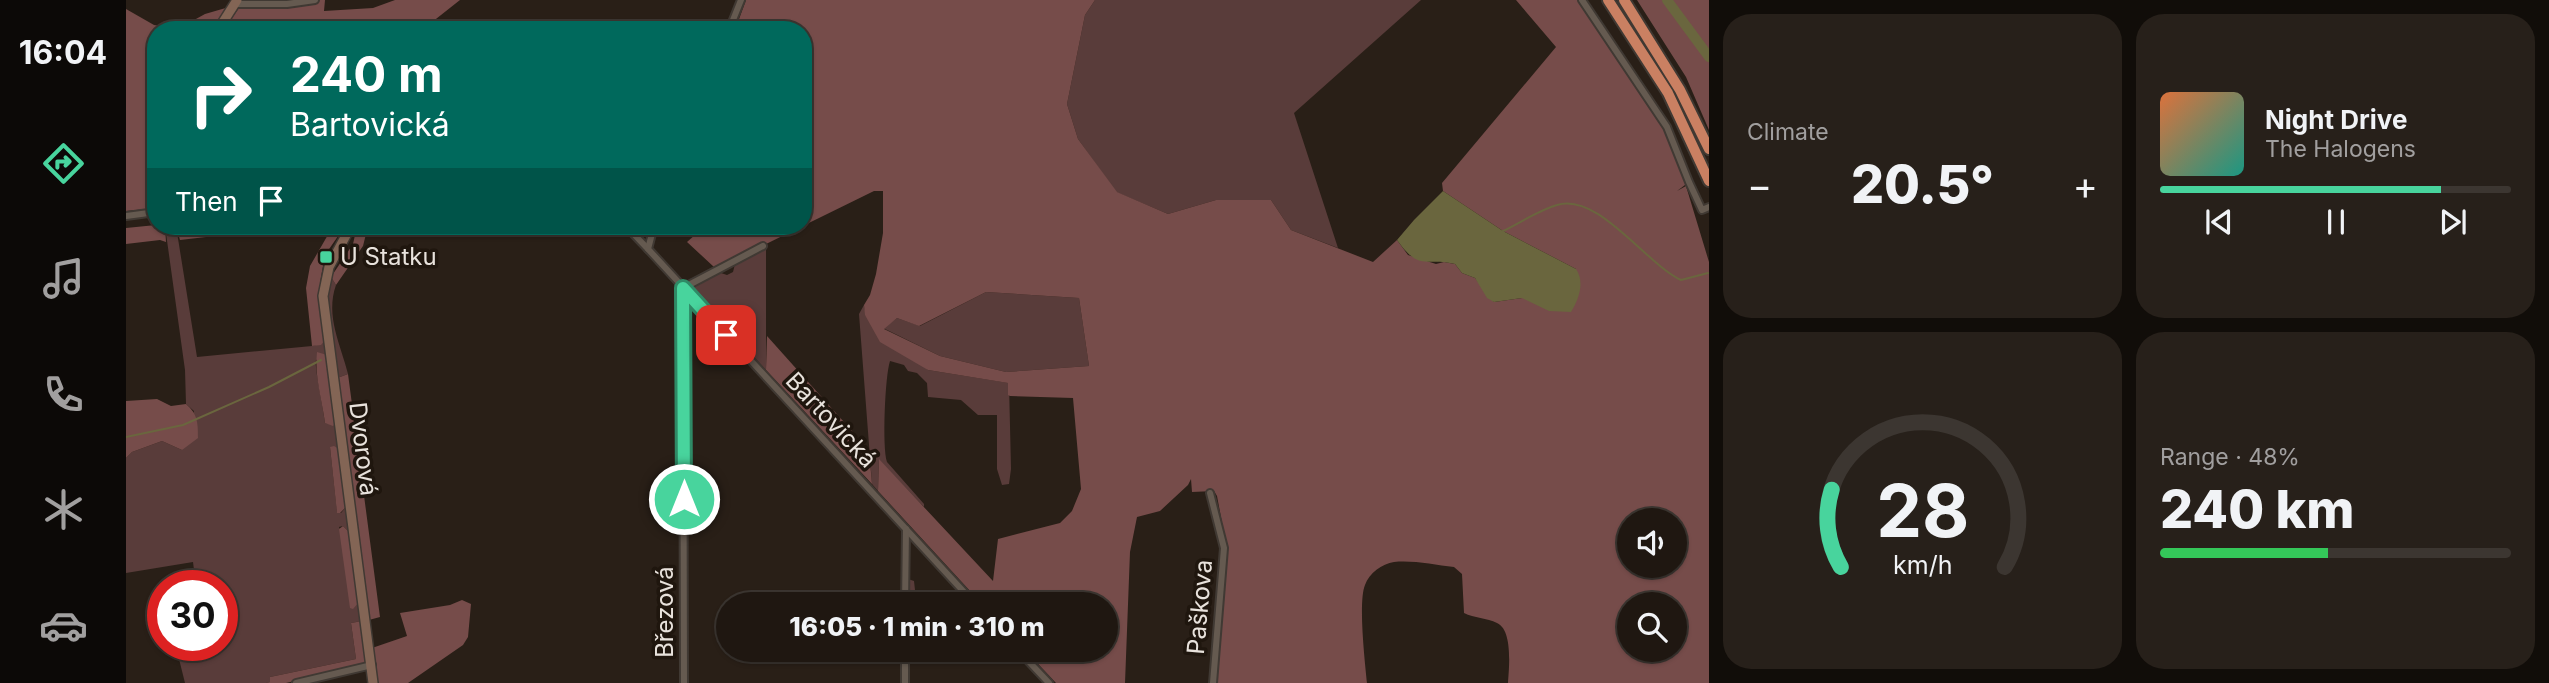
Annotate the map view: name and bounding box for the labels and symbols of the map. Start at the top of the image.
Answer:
place label: U Statku [340,242,437,271]
marker: U Statku [318,249,334,265]
pin [696,305,756,365]
street label: Bartovická [780,366,883,473]
street label: Dvorová [343,400,384,497]
position arrow [647,462,721,536]
street label: Paškova [1181,558,1218,655]
street label: Březová [650,566,679,658]
speed limit sign: 30 [147,570,238,661]

